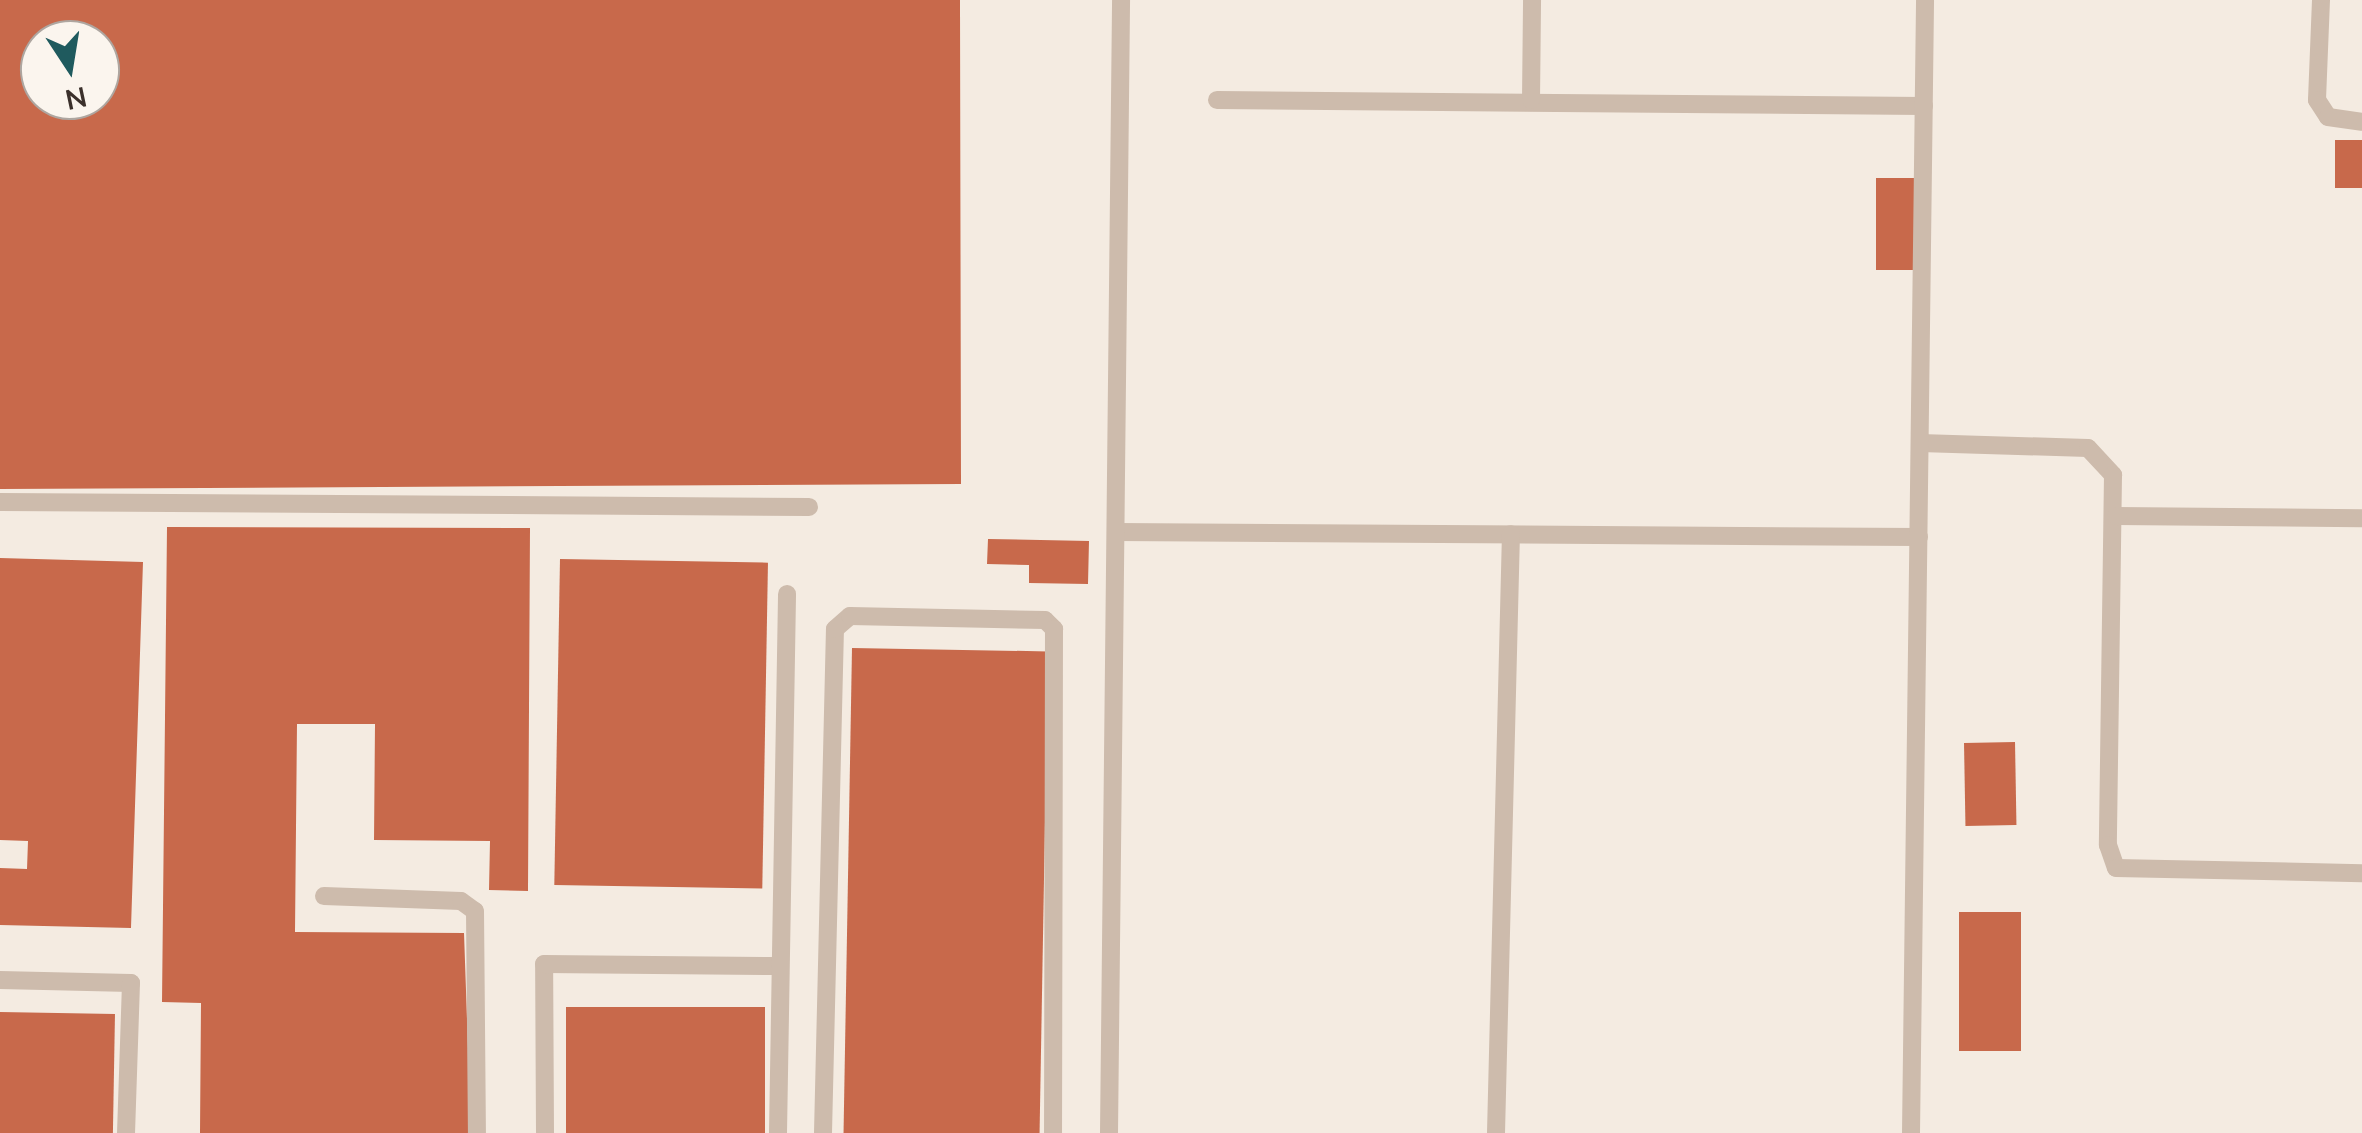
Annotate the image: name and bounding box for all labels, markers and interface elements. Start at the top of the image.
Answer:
north arrow [20,20,120,120]
text: N [62,77,90,118]

